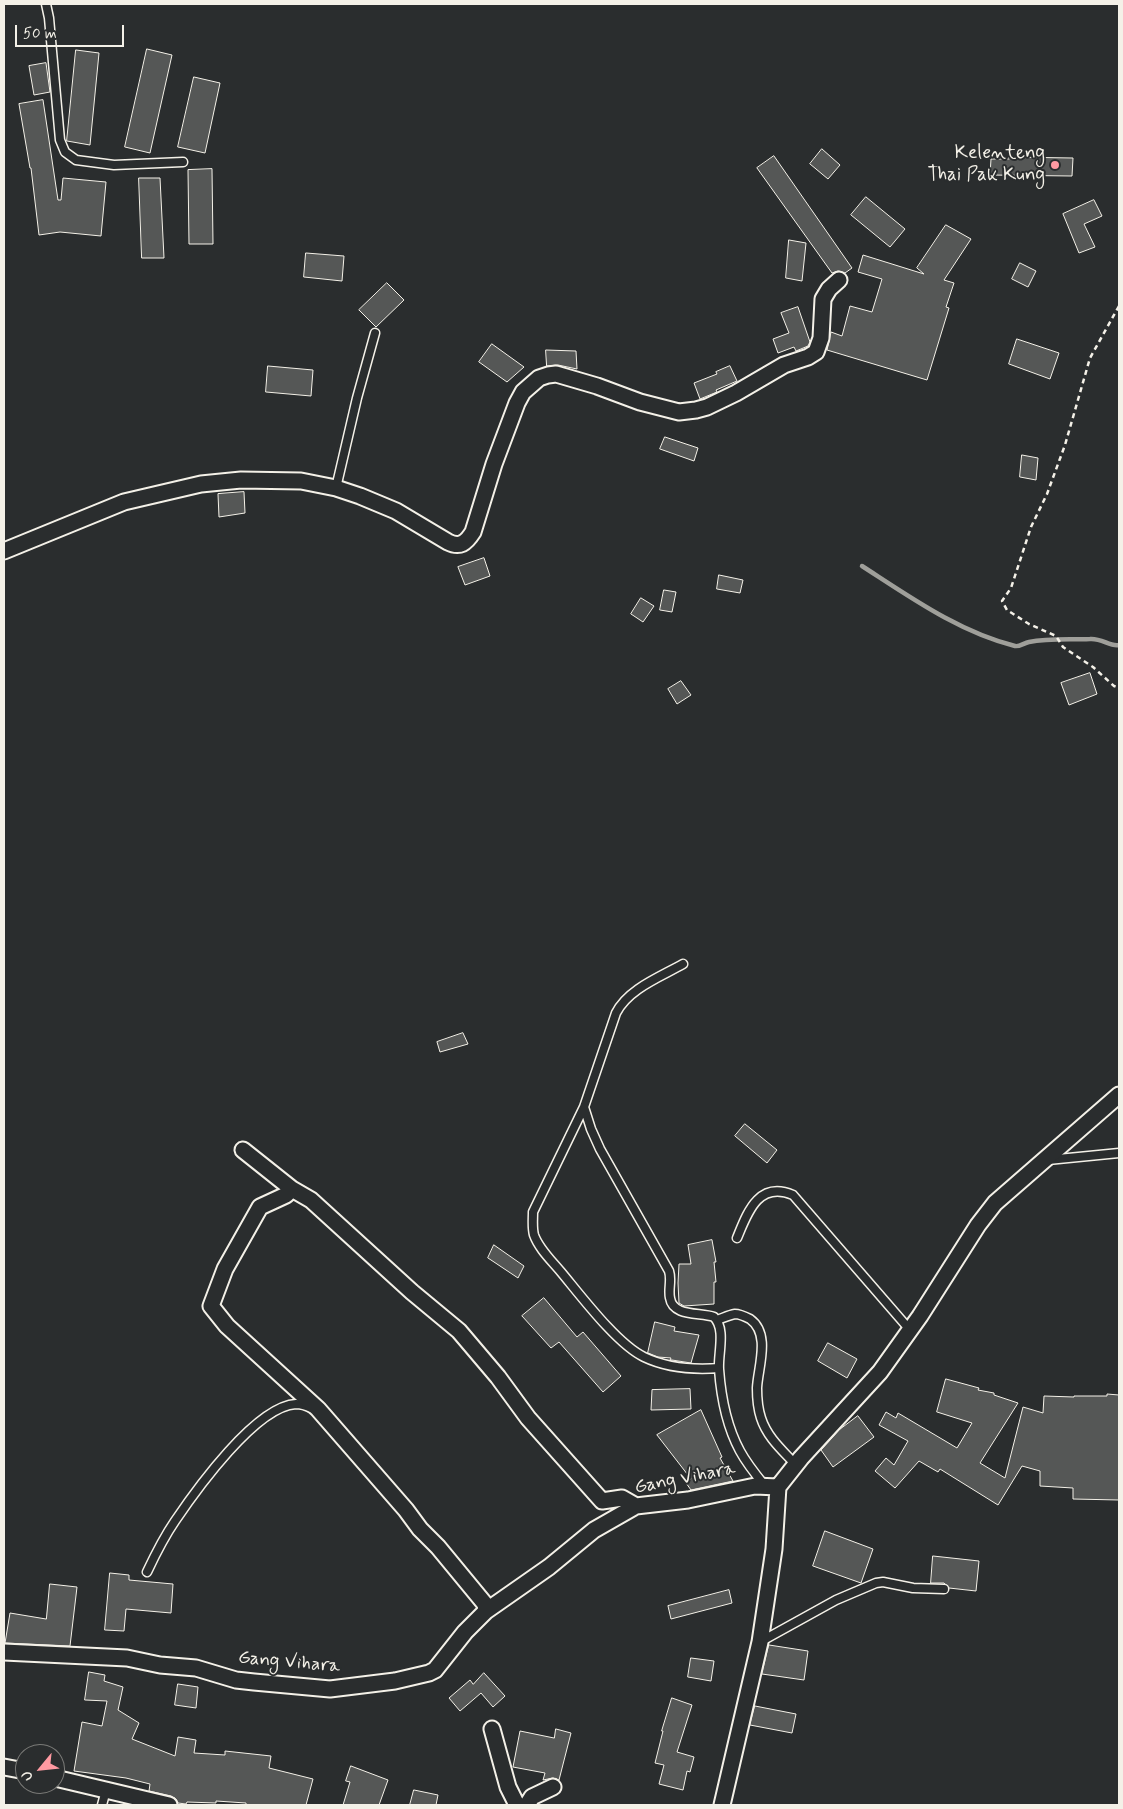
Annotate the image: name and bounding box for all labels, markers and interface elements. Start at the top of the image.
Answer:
scale bar [18,15,126,47]
text: 50 m [23,24,57,44]
place label: Kelenteng Thai Pak Kung [928,143,1045,187]
marker: Kelenteng Thai Pak Kung [1049,159,1061,171]
street label: Gang Vihara [633,1458,737,1500]
street label: Gang Vihara [237,1647,341,1679]
north arrow [15,1744,65,1794]
text: U [18,1767,38,1784]

